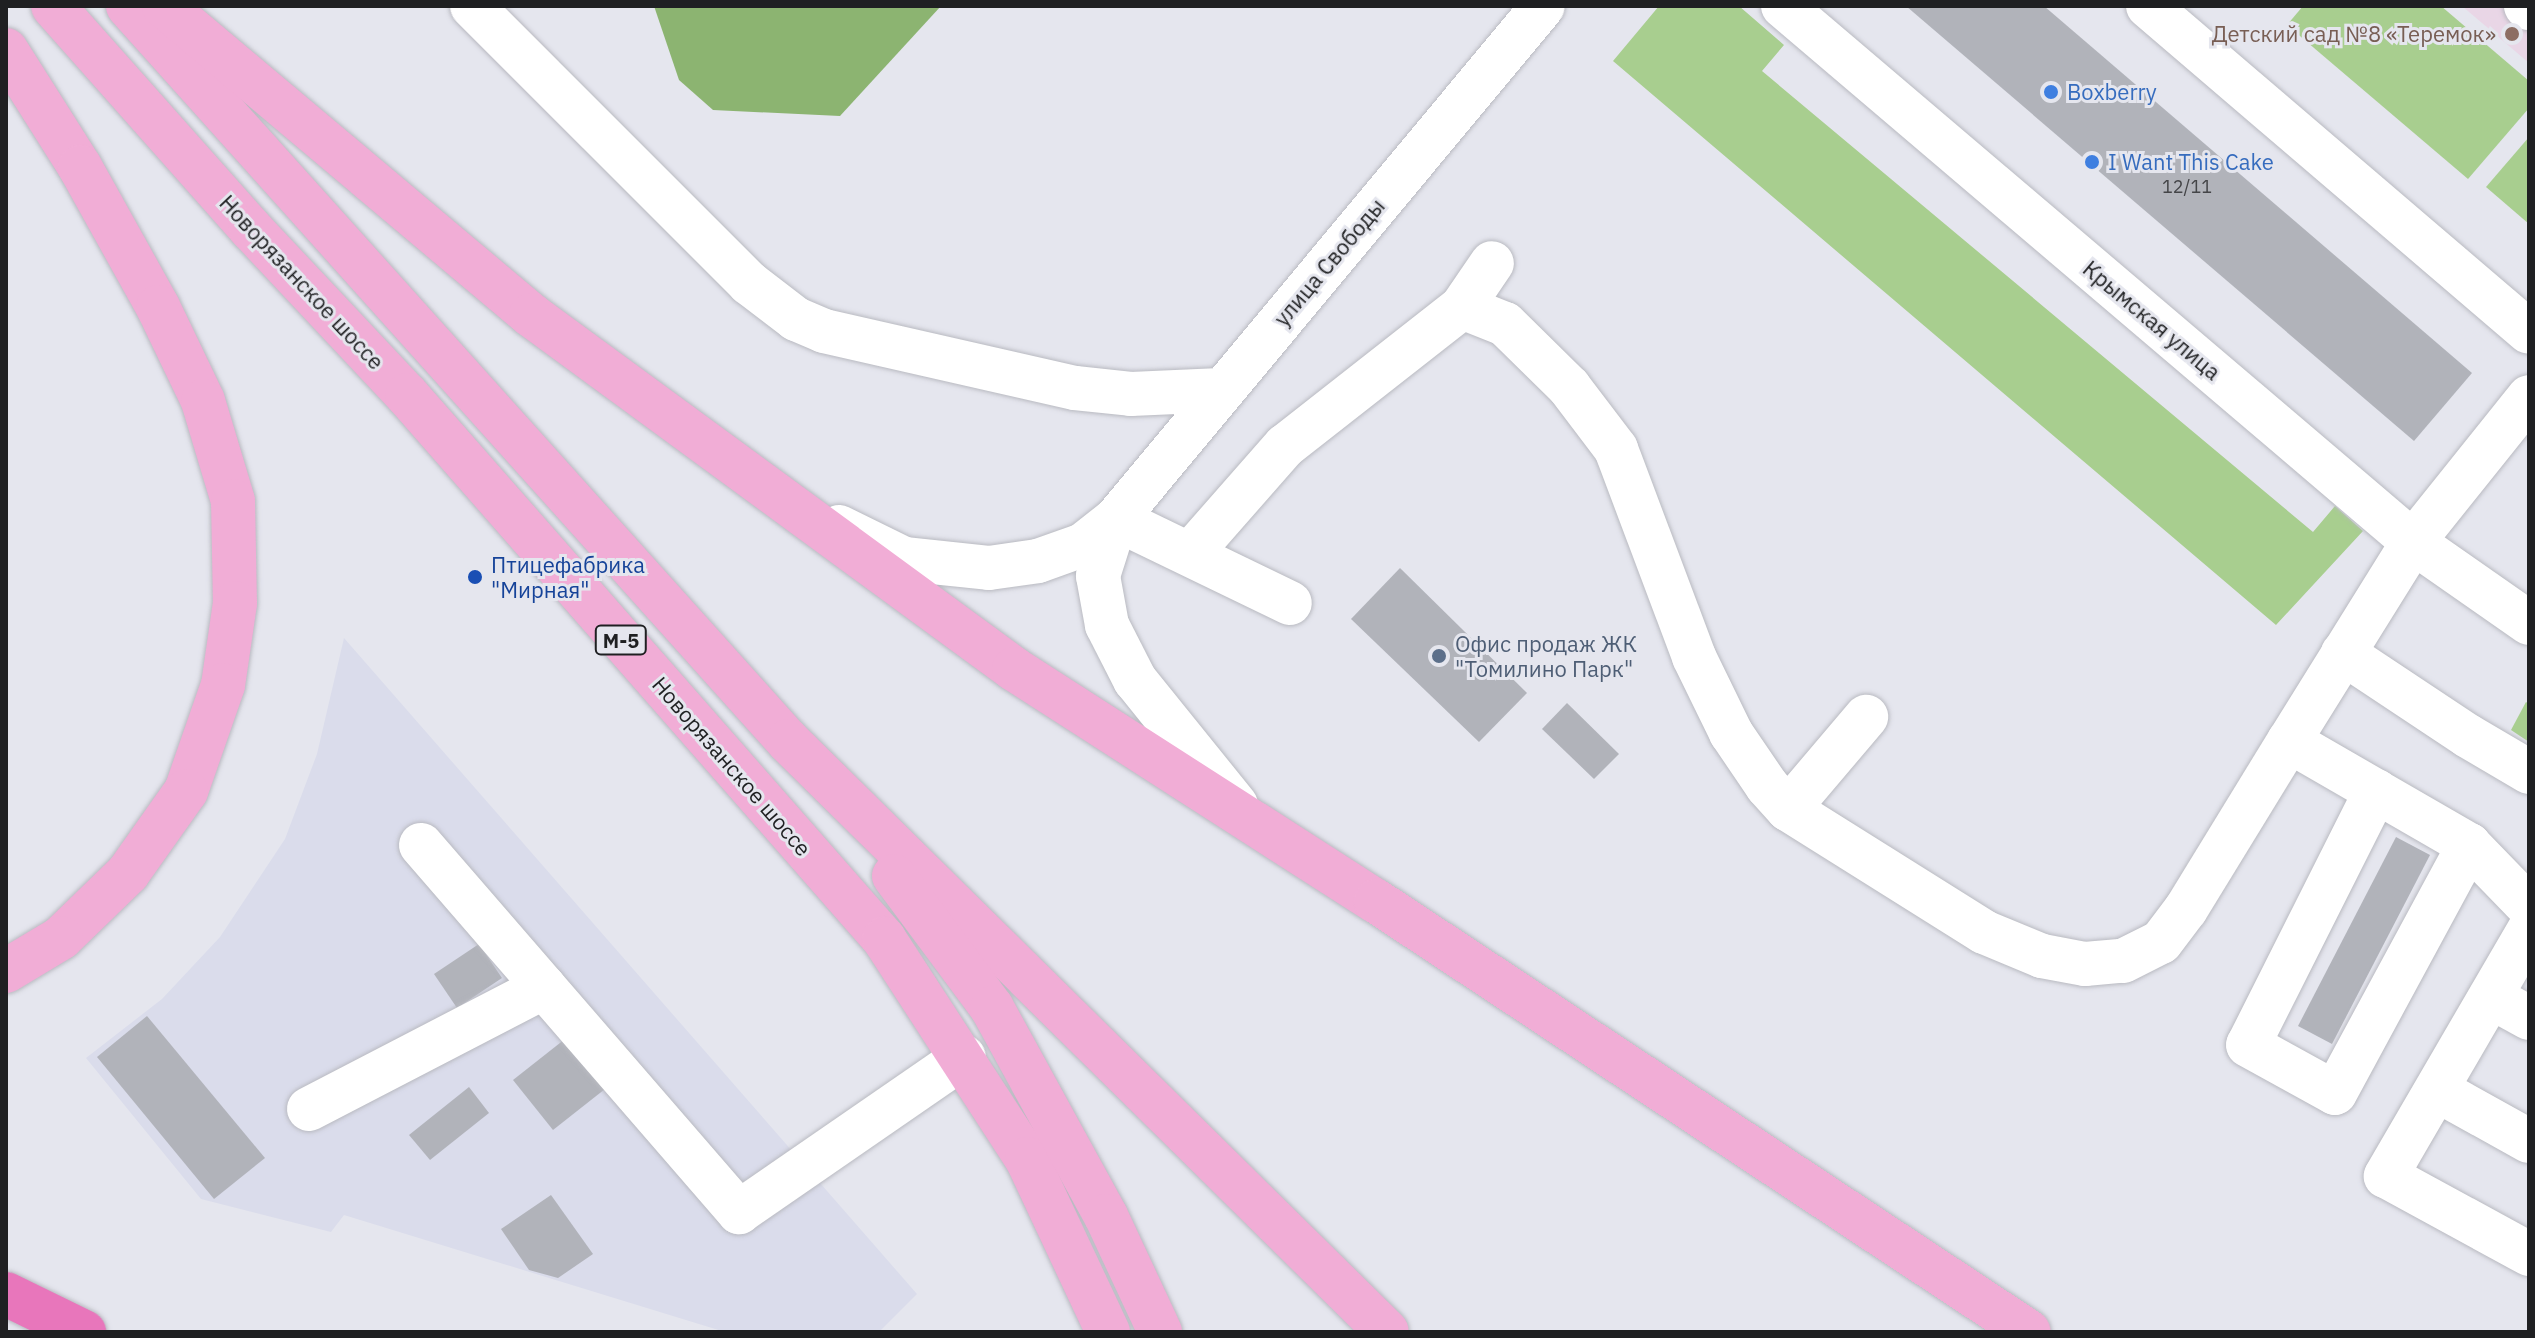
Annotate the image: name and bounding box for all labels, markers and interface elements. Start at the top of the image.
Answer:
place label: Детский сад №8 «Теремок» [2212,21,2496,47]
marker: Детский сад №8 «Теремок» [2503,25,2521,43]
place label: Boxberry [2067,79,2157,105]
marker: Boxberry [2042,83,2060,101]
place label: I Want This Cake [2108,149,2274,175]
marker: I Want This Cake [2083,153,2101,171]
house number: 12/11 [2162,176,2212,198]
street label: Новорязанское шоссе [214,189,390,375]
street label: улица Свободы [1268,193,1390,331]
street label: Крымская улица [2078,255,2226,385]
place label: Птицефабрика "Мирная" [491,551,645,602]
marker: Птицефабрика "Мирная" [466,568,484,586]
road number: М-5 [593,624,649,656]
place label: Офис продаж ЖК "Томилино Парк" [1455,630,1637,682]
marker: Офис продаж ЖК "Томилино Парк" [1430,647,1448,665]
street label: Новорязанское шоссе [647,671,817,861]

